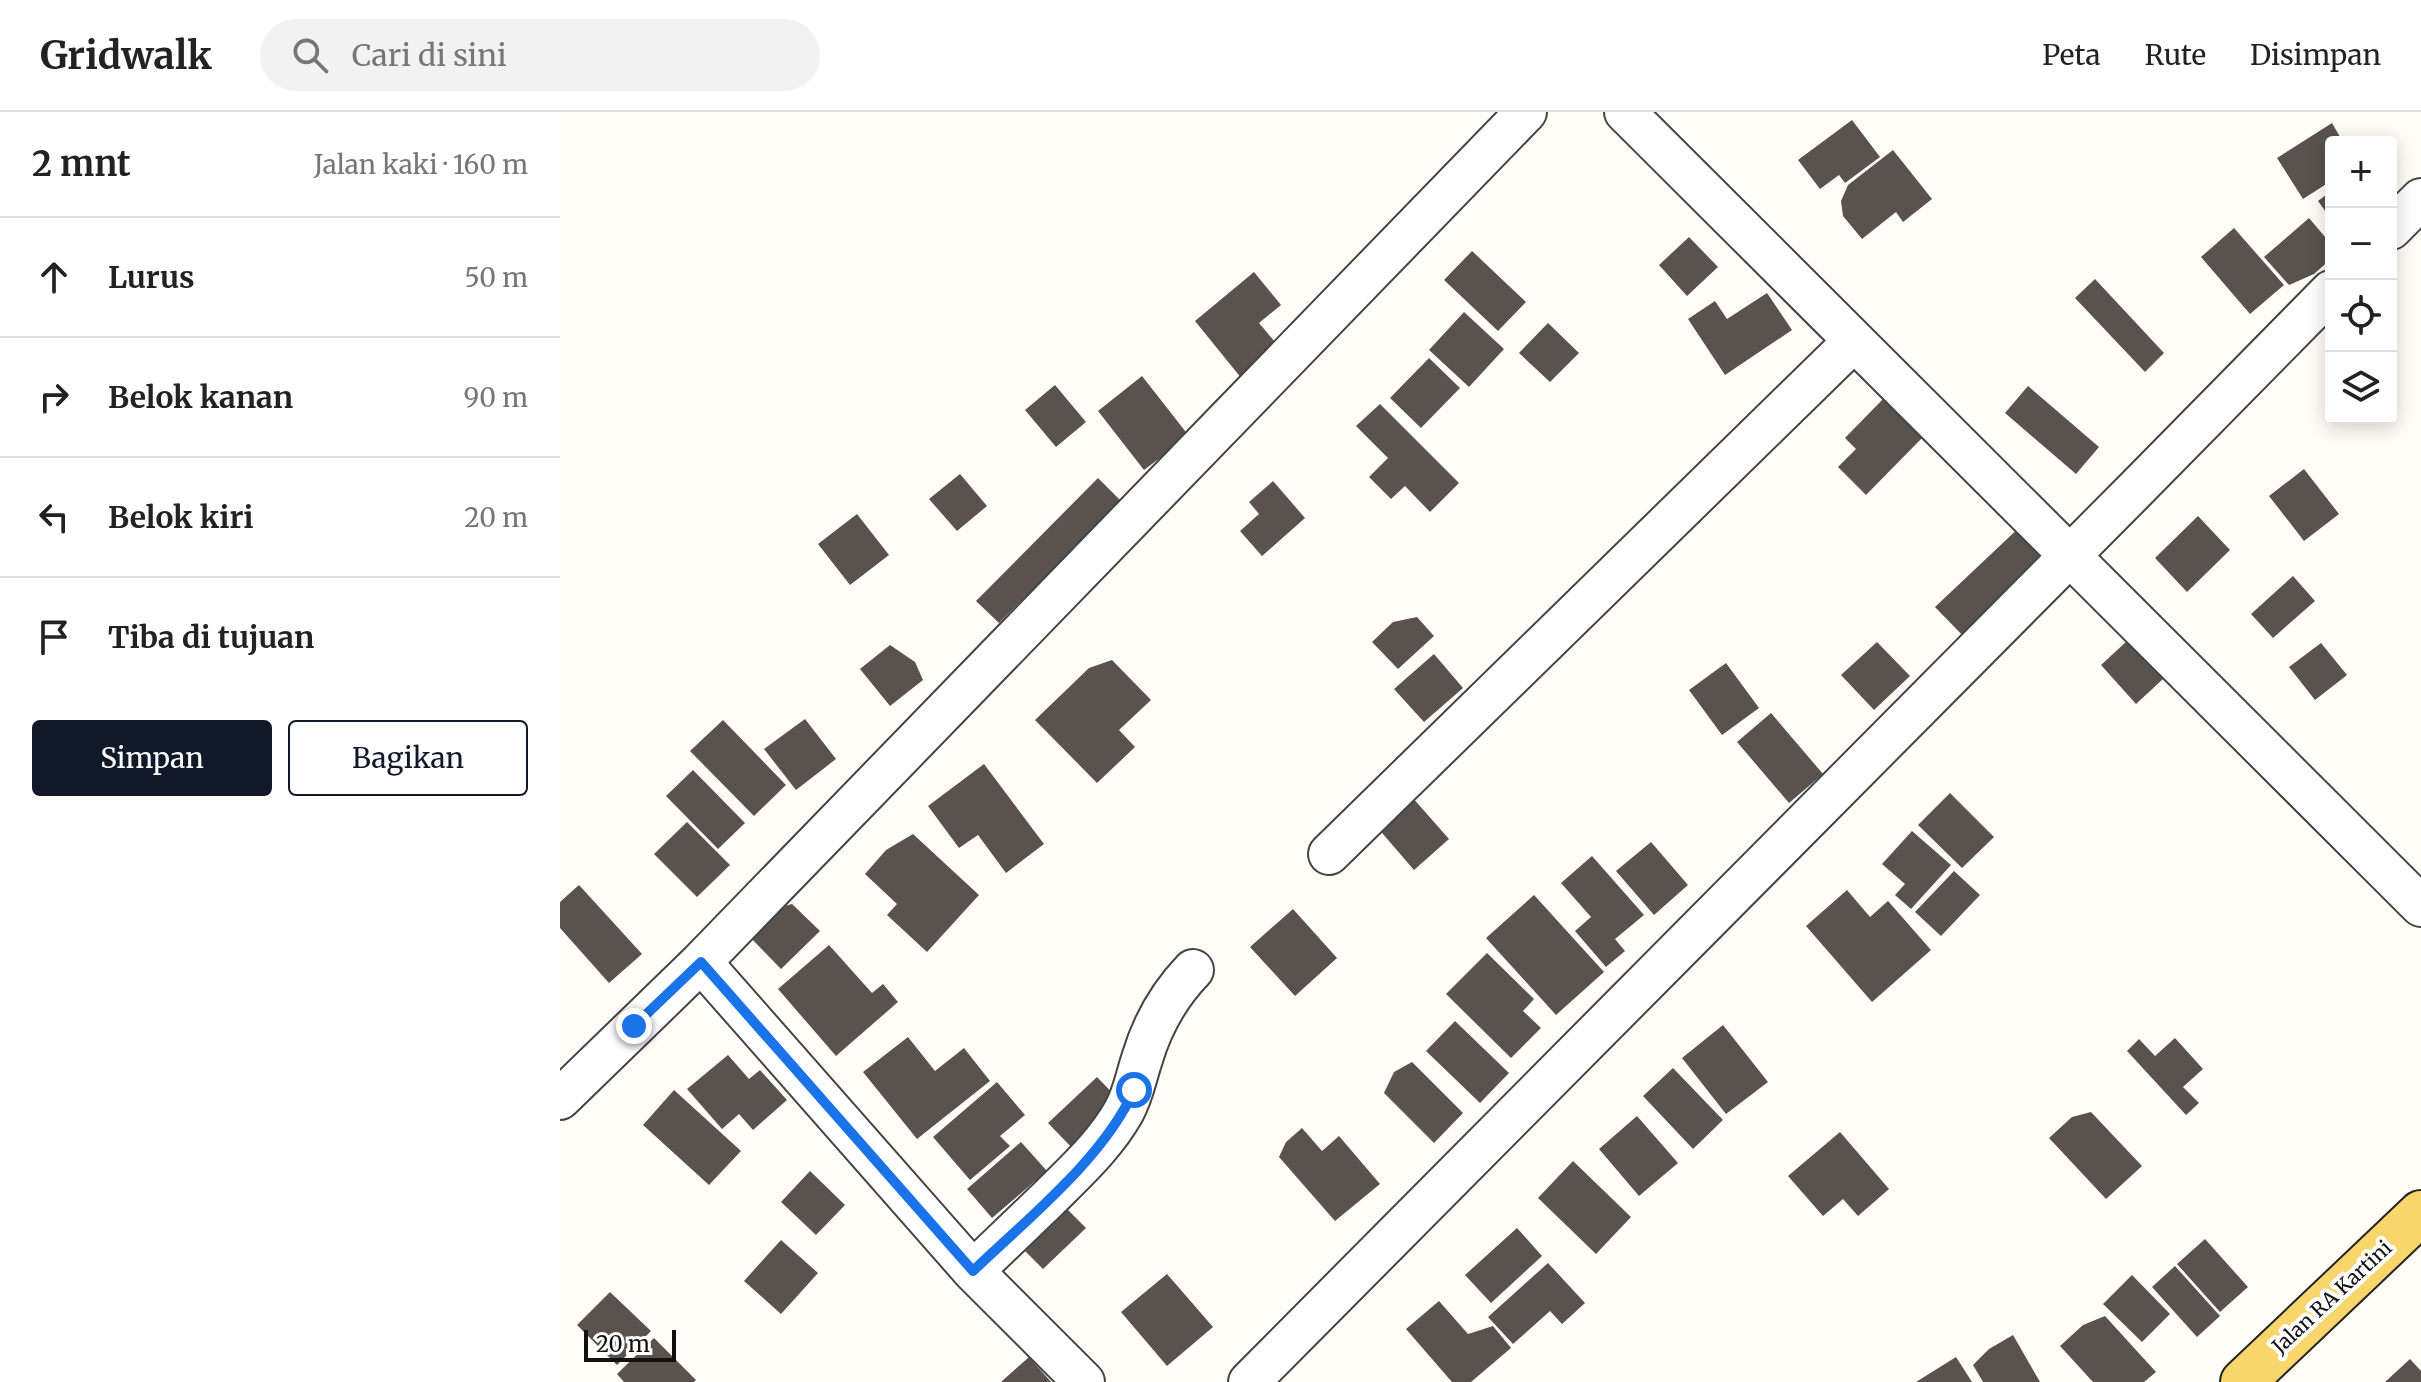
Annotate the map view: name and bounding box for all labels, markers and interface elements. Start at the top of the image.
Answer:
search box [260,19,820,91]
text: Gridwalk [40,32,212,79]
icon: search [288,33,332,77]
text: Cari di sini [352,36,507,74]
text: Peta [2042,37,2101,73]
text: Rute [2145,37,2206,73]
text: Disimpan [2250,37,2381,73]
map controls [2325,136,2397,424]
button: + [2325,136,2397,208]
text: 2 mnt [32,143,131,185]
text: Jalan kaki · 160 m [314,148,528,181]
button: − [2325,208,2397,280]
icon: ahead [32,255,76,299]
text: Lurus [108,258,195,296]
text: 50 m [464,261,528,294]
button: locate [2325,280,2397,352]
button: layers [2325,352,2397,424]
icon: right [32,375,76,419]
text: Belok kanan [108,378,293,416]
text: 90 m [464,381,528,414]
icon: left [32,495,76,539]
text: Belok kiri [108,498,254,536]
text: 20 m [464,501,528,534]
icon: arrive [32,615,76,659]
text: Tiba di tujuan [108,618,314,656]
button: Simpan [32,720,272,796]
button: Bagikan [288,720,528,796]
route end [616,1008,652,1044]
route start [1116,1072,1152,1108]
street label: Jalan RA Kartini [2266,1235,2397,1359]
scale bar [584,1326,676,1362]
text: 20 m [596,1330,650,1358]

